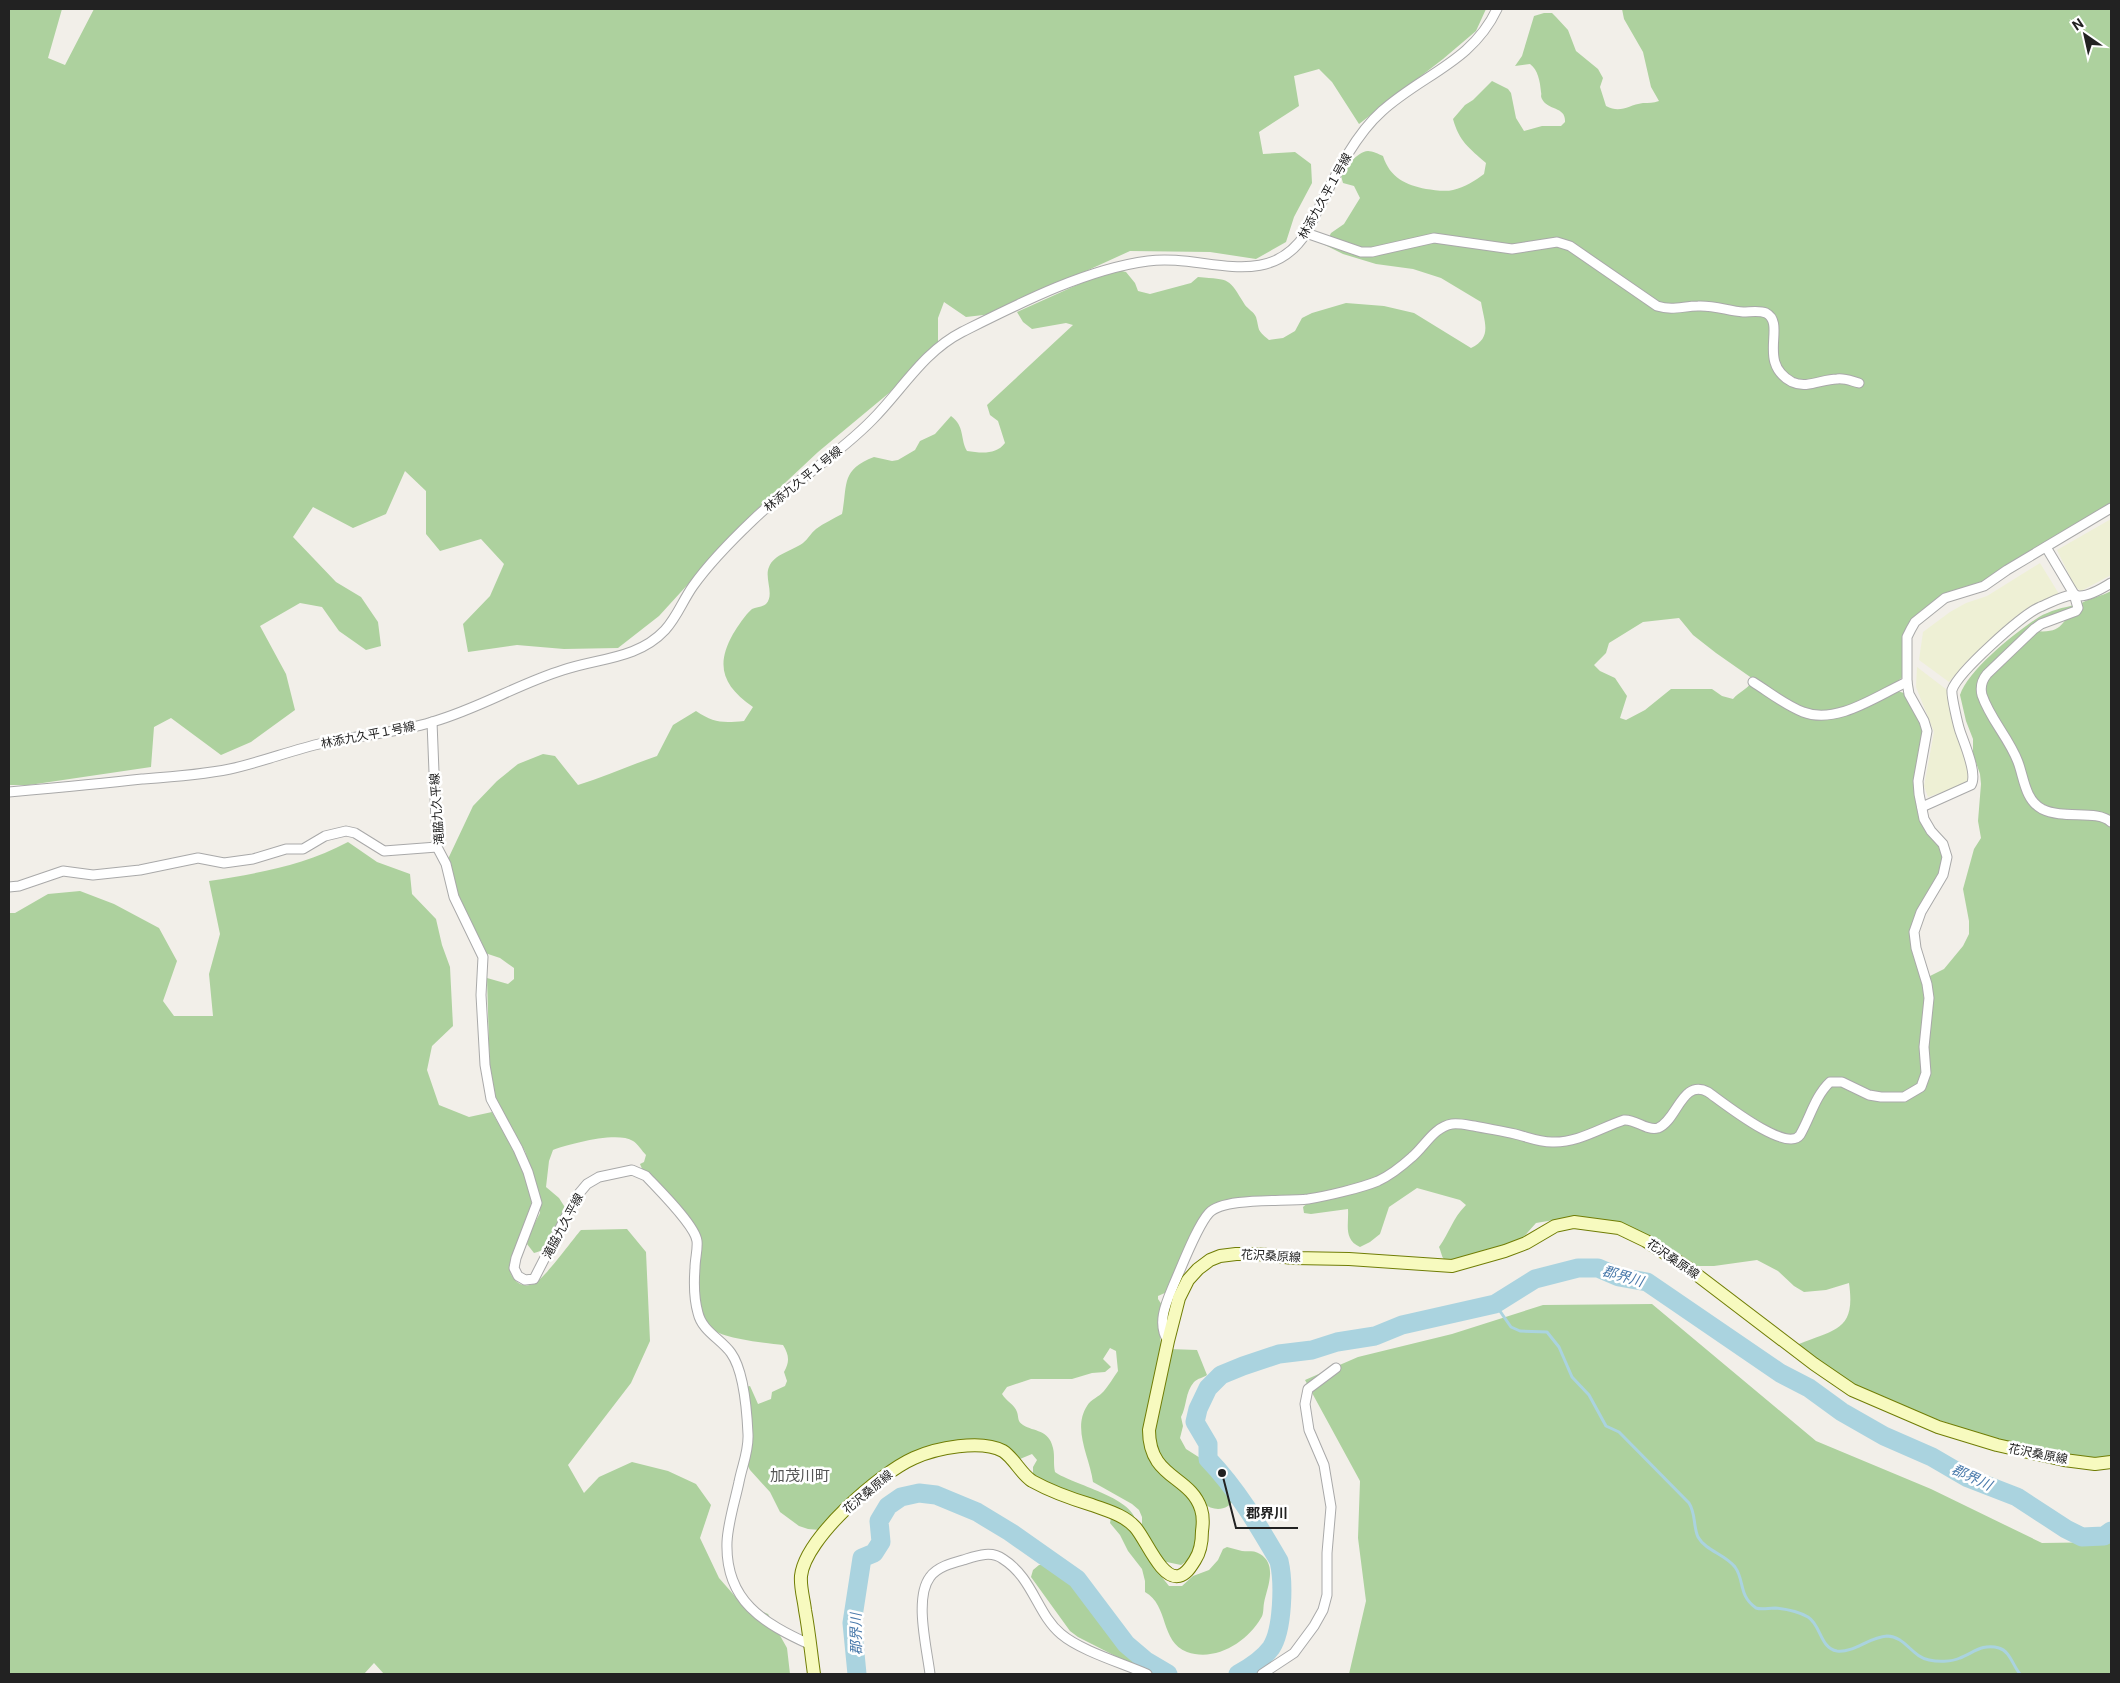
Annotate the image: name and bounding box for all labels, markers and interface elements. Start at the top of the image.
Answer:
north arrow [2060,10,2110,60]
text: N [2069,15,2086,34]
street label: 林添九久平１号線 [1296,151,1354,241]
street label: 林添九久平１号線 [761,443,845,515]
street label: 林添九久平１号線 [320,719,416,751]
street label: 滝脇九久平線 [428,773,446,845]
street label: 滝脇九久平線 [540,1191,586,1261]
street label: 花沢桑原線 [1644,1236,1702,1282]
street label: 花沢桑原線 [1241,1247,1301,1265]
water label: 郡界川 [1601,1263,1647,1290]
street label: 花沢桑原線 [2007,1441,2069,1467]
water label: 郡界川 [1950,1461,1996,1494]
district label: 加茂川町 [770,1467,830,1485]
street label: 花沢桑原線 [841,1467,895,1517]
callout: 郡界川 [1236,1499,1298,1528]
text: 郡界川 [1246,1505,1288,1521]
water label: 郡界川 [848,1611,864,1655]

